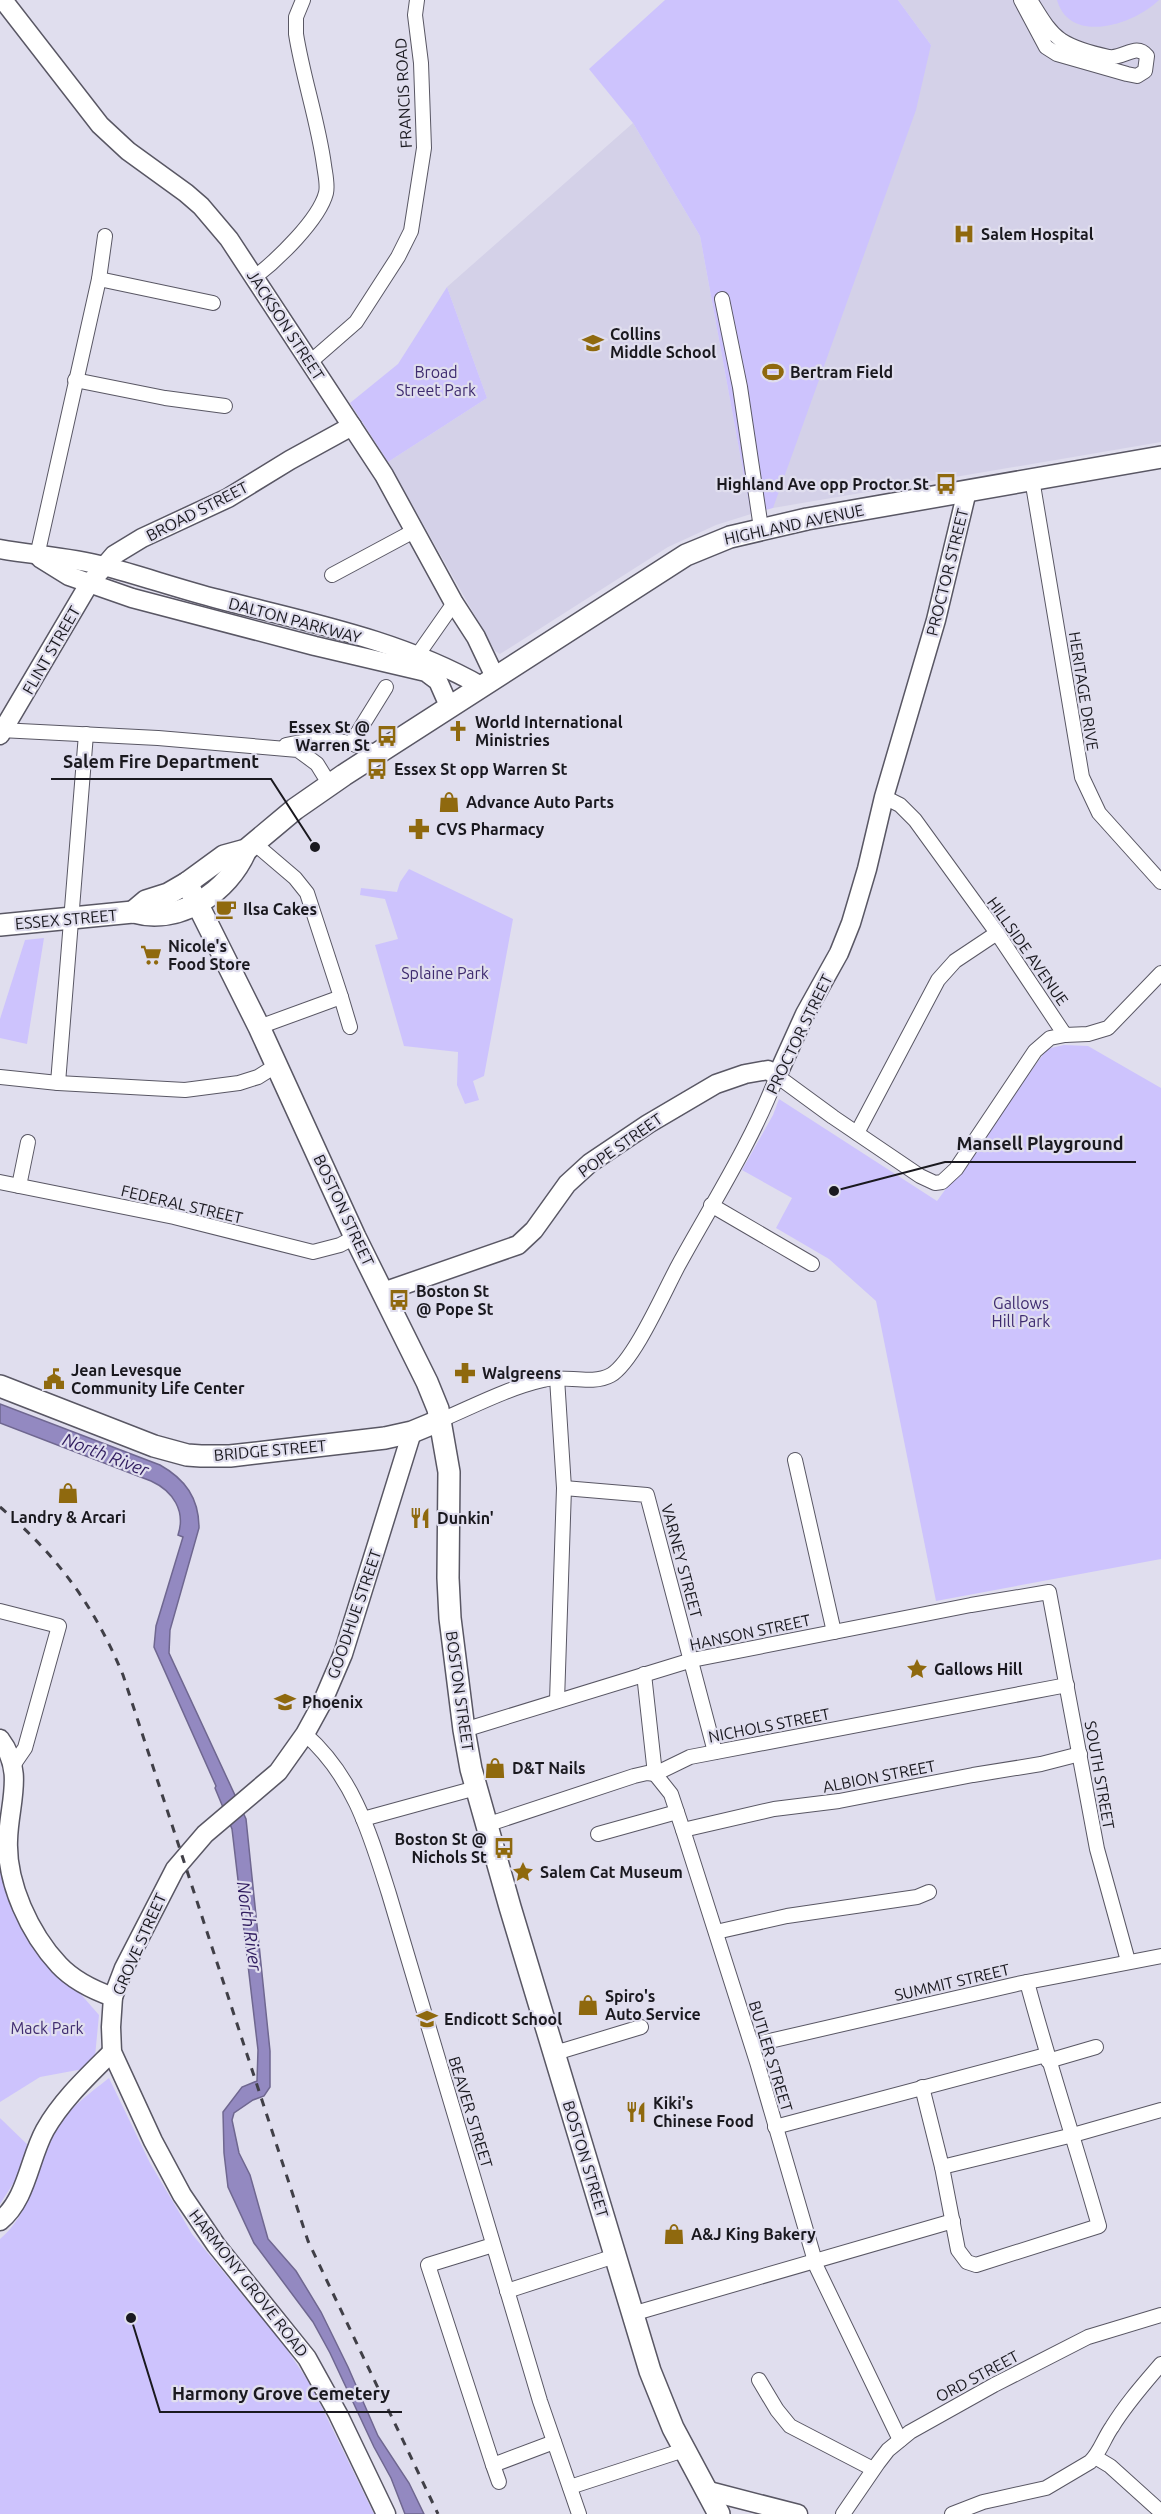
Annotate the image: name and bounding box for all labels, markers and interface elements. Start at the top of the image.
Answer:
street label: FRANCIS ROAD [391,37,415,149]
hospital icon: Salem Hospital [952,222,976,246]
place label: Salem Hospital [981,225,1094,243]
street label: JACKSON STREET [244,267,328,383]
place label: Collins Middle School [610,325,716,361]
school or university icon: Collins Middle School [581,331,605,355]
sports icon: Bertram Field [761,360,785,384]
park label: Broad Street Park [396,363,476,399]
place label: Bertram Field [790,363,893,381]
bus stop icon: Highland Ave opp Proctor St [934,472,958,496]
place label: Highland Ave opp Proctor St [716,475,929,493]
street label: BROAD STREET [143,478,251,544]
street label: HIGHLAND AVENUE [722,500,866,548]
street label: PROCTOR STREET [922,506,972,638]
street label: DALTON PARKWAY [227,594,364,647]
street label: FLINT STREET [19,603,84,697]
street label: HERITAGE DRIVE [1066,630,1102,752]
place label: World International Ministries [475,713,623,749]
place label: Essex St @ Warren St [288,718,370,754]
church icon: World International Ministries [446,719,470,743]
bus stop icon: Essex St @ Warren St [375,724,399,748]
callout: Salem Fire Department [51,743,271,779]
text: Salem Fire Department [63,751,259,771]
bus stop icon: Essex St opp Warren St [365,757,389,781]
place label: Essex St opp Warren St [394,760,568,778]
shop icon: Advance Auto Parts [437,790,461,814]
place label: Advance Auto Parts [466,793,614,811]
pharmacy icon: CVS Pharmacy [407,817,431,841]
place label: CVS Pharmacy [436,820,545,838]
street label: HILLSIDE AVENUE [984,893,1072,1009]
cafe icon: Ilsa Cakes [214,897,238,921]
place label: Ilsa Cakes [243,900,317,918]
street label: ESSEX STREET [14,906,118,932]
place label: Nicole's Food Store [168,937,251,973]
supermarket icon: Nicole's Food Store [139,943,163,967]
park label: Splaine Park [401,964,489,982]
street label: PROCTOR STREET [762,971,836,1097]
street label: POPE STREET [575,1109,665,1181]
callout: Mansell Playground [945,1126,1136,1162]
text: Mansell Playground [957,1133,1123,1153]
street label: BOSTON STREET [310,1151,378,1269]
street label: FEDERAL STREET [119,1181,245,1227]
place label: Boston St @ Pope St [416,1282,493,1318]
bus stop icon: Boston St @ Pope St [387,1288,411,1312]
park label: Gallows Hill Park [992,1294,1050,1330]
place label: Jean Levesque Community Life Center [71,1361,245,1397]
pharmacy icon: Walgreens [453,1361,477,1385]
place label: Walgreens [482,1364,561,1382]
public building icon: Jean Levesque Community Life Center [42,1367,66,1391]
water label: North River [60,1428,153,1480]
street label: BRIDGE STREET [213,1436,327,1464]
shop icon: Landry & Arcari [56,1481,80,1505]
street label: VARNEY STREET [658,1502,706,1620]
restaurant icon: Dunkin' [408,1506,432,1530]
place label: Landry & Arcari [10,1508,126,1526]
place label: Dunkin' [437,1509,494,1527]
street label: GOODHUE STREET [323,1547,385,1681]
street label: HANSON STREET [688,1610,812,1654]
street label: BOSTON STREET [443,1630,477,1752]
place icon: Gallows Hill [905,1657,929,1681]
place label: Gallows Hill [934,1660,1023,1678]
school or university icon: Phoenix [273,1690,297,1714]
place label: Phoenix [302,1693,363,1711]
street label: NICHOLS STREET [707,1704,831,1746]
street label: SOUTH STREET [1082,1720,1118,1831]
shop icon: D&T Nails [483,1756,507,1780]
street label: ALBION STREET [821,1756,937,1796]
place label: D&T Nails [512,1759,586,1777]
place label: Boston St @ Nichols St [395,1830,487,1866]
bus stop icon: Boston St @ Nichols St [492,1836,516,1860]
place icon: Salem Cat Museum [511,1860,535,1884]
place label: Salem Cat Museum [540,1863,683,1881]
water label: North River [234,1880,266,1973]
street label: GROVE STREET [108,1890,170,1998]
street label: SUMMIT STREET [893,1960,1012,2004]
place label: Spiro's Auto Service [605,1987,701,2023]
shop icon: Spiro's Auto Service [576,1993,600,2017]
street label: BUTLER STREET [746,1998,796,2114]
school or university icon: Endicott School [415,2007,439,2031]
place label: Endicott School [444,2010,562,2028]
park label: Mack Park [10,2019,84,2037]
street label: BEAVER STREET [445,2054,497,2170]
place label: Kiki's Chinese Food [653,2094,754,2130]
street label: BOSTON STREET [560,2098,612,2220]
restaurant icon: Kiki's Chinese Food [624,2100,648,2124]
street label: HARMONY GROVE ROAD [186,2206,312,2360]
shop icon: A&J King Bakery [662,2222,686,2246]
place label: A&J King Bakery [691,2225,816,2243]
street label: ORD STREET [932,2347,1022,2405]
callout: Harmony Grove Cemetery [160,2376,402,2412]
text: Harmony Grove Cemetery [172,2383,390,2403]

